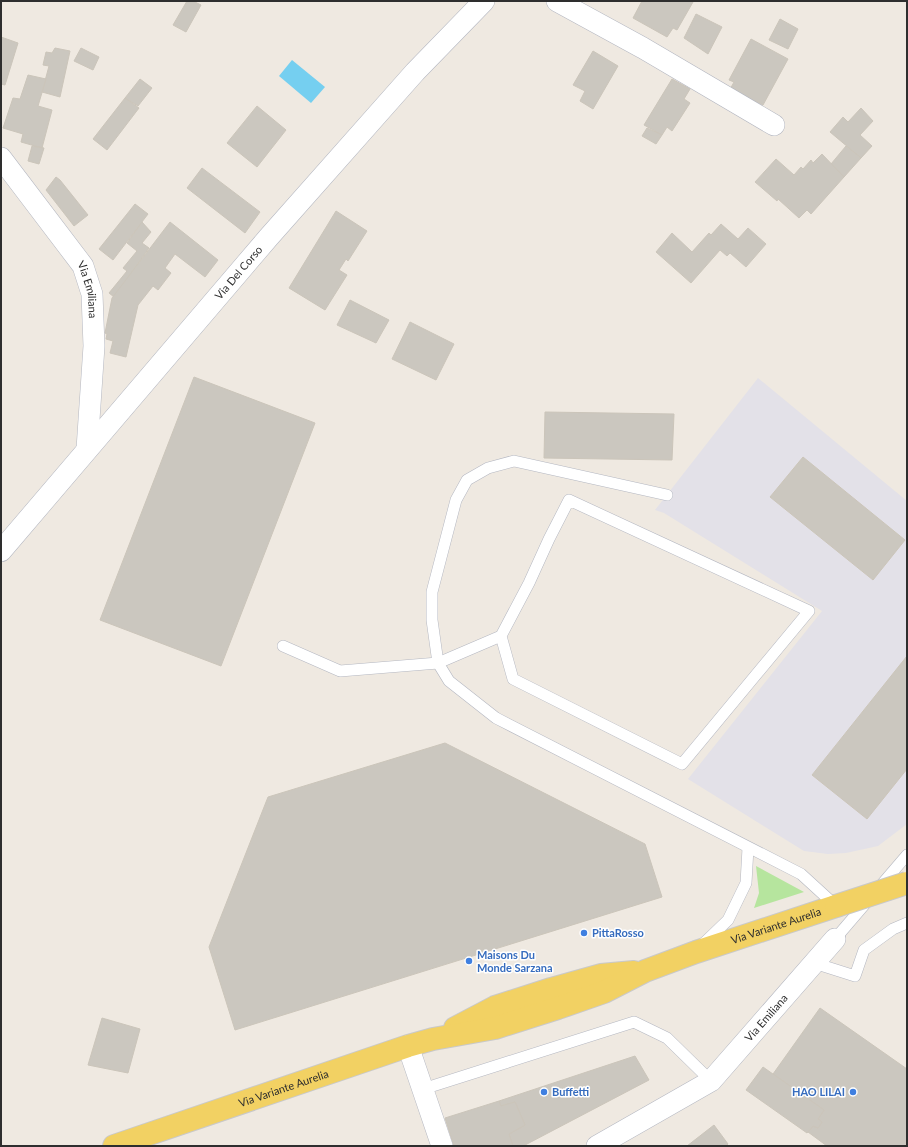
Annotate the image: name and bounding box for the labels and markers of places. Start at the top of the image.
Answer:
place label: PittaRosso [592,926,644,939]
marker: PittaRosso [579,928,589,938]
place label: Maisons Du Monde Sarzana [477,948,553,974]
marker: Maisons Du Monde Sarzana [464,956,474,966]
place label: Buffetti [552,1085,590,1098]
place label: HAO LILAI [792,1085,845,1098]
marker: Buffetti [539,1087,549,1097]
marker: HAO LILAI [848,1087,858,1097]

